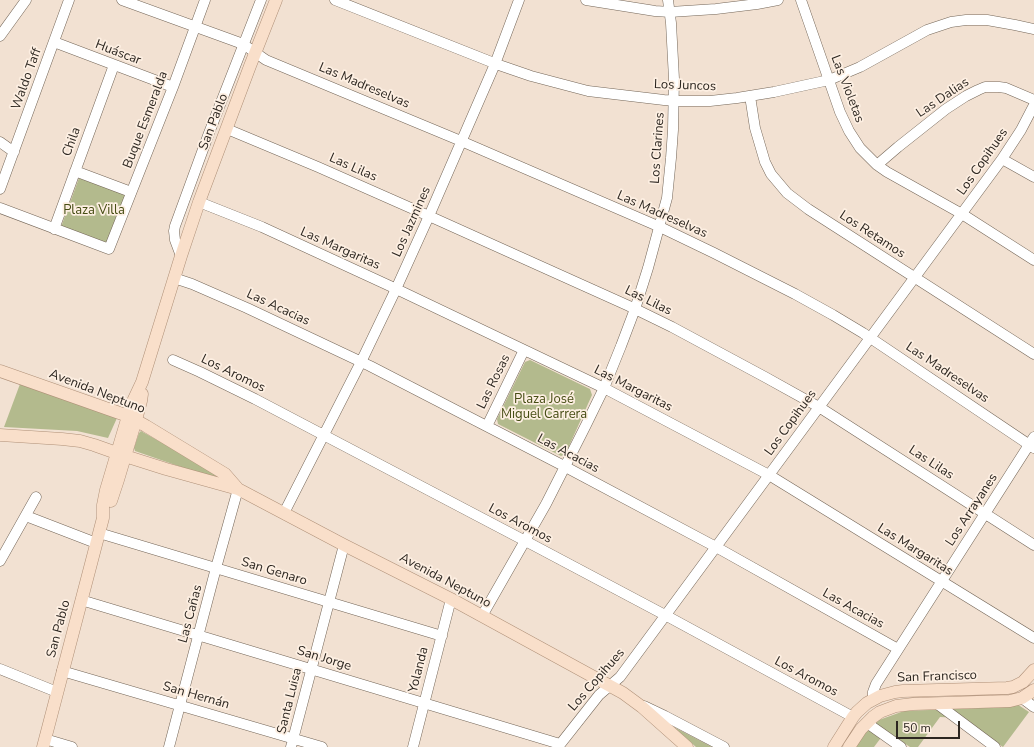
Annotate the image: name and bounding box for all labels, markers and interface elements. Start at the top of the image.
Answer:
street label: Huáscar [93,37,143,69]
street label: Waldo Taff [9,46,45,112]
street label: Las Violetas [827,53,867,125]
street label: Las Madreselvas [316,60,412,112]
street label: Buque Esmeralda [120,69,172,171]
street label: Las Dalias [914,75,972,121]
street label: Los Juncos [654,77,716,95]
street label: San Pablo [196,92,232,152]
street label: Los Clarines [648,112,668,184]
street label: Chila [60,125,84,159]
street label: Los Copihues [954,126,1012,198]
street label: Las Lilas [327,151,379,185]
street label: Los Jazmines [389,184,435,260]
street label: Las Madreselvas [614,188,710,242]
park label: Plaza Villa [63,203,125,219]
street label: Los Retamos [836,208,908,262]
street label: Las Margaritas [298,224,382,274]
street label: Las Lilas [622,283,674,319]
street label: Las Acacias [244,287,312,329]
street label: Las Madreselvas [902,339,992,407]
street label: Los Aromos [198,352,268,396]
street label: Las Rosas [474,352,514,412]
street label: Las Margaritas [591,363,675,415]
street label: Avenida Neptuno [47,367,147,417]
street label: Los Copihues [762,387,820,459]
park label: Plaza José Miguel Carrera [501,392,587,423]
street label: Las Acacias [534,431,602,477]
street label: Las Lilas [906,443,956,483]
street label: Los Arrayanes [943,471,1001,549]
street label: Los Aromos [486,501,554,547]
street label: Las Margaritas [874,521,956,579]
street label: Avenida Neptuno [397,550,493,612]
street label: San Genaro [239,555,309,589]
street label: Las Cañas [176,583,206,645]
street label: Las Acacias [819,586,887,632]
street label: San Pablo [44,598,74,660]
street label: San Jorge [295,643,353,675]
street label: Yolanda [406,646,432,694]
street label: Los Copihues [566,646,628,714]
street label: Los Aromos [772,654,840,700]
street label: Santa Luisa [274,666,306,736]
street label: San Francisco [897,668,977,686]
street label: San Hernán [161,679,231,713]
scale bar [898,713,962,739]
text: 50 m [903,720,931,736]

